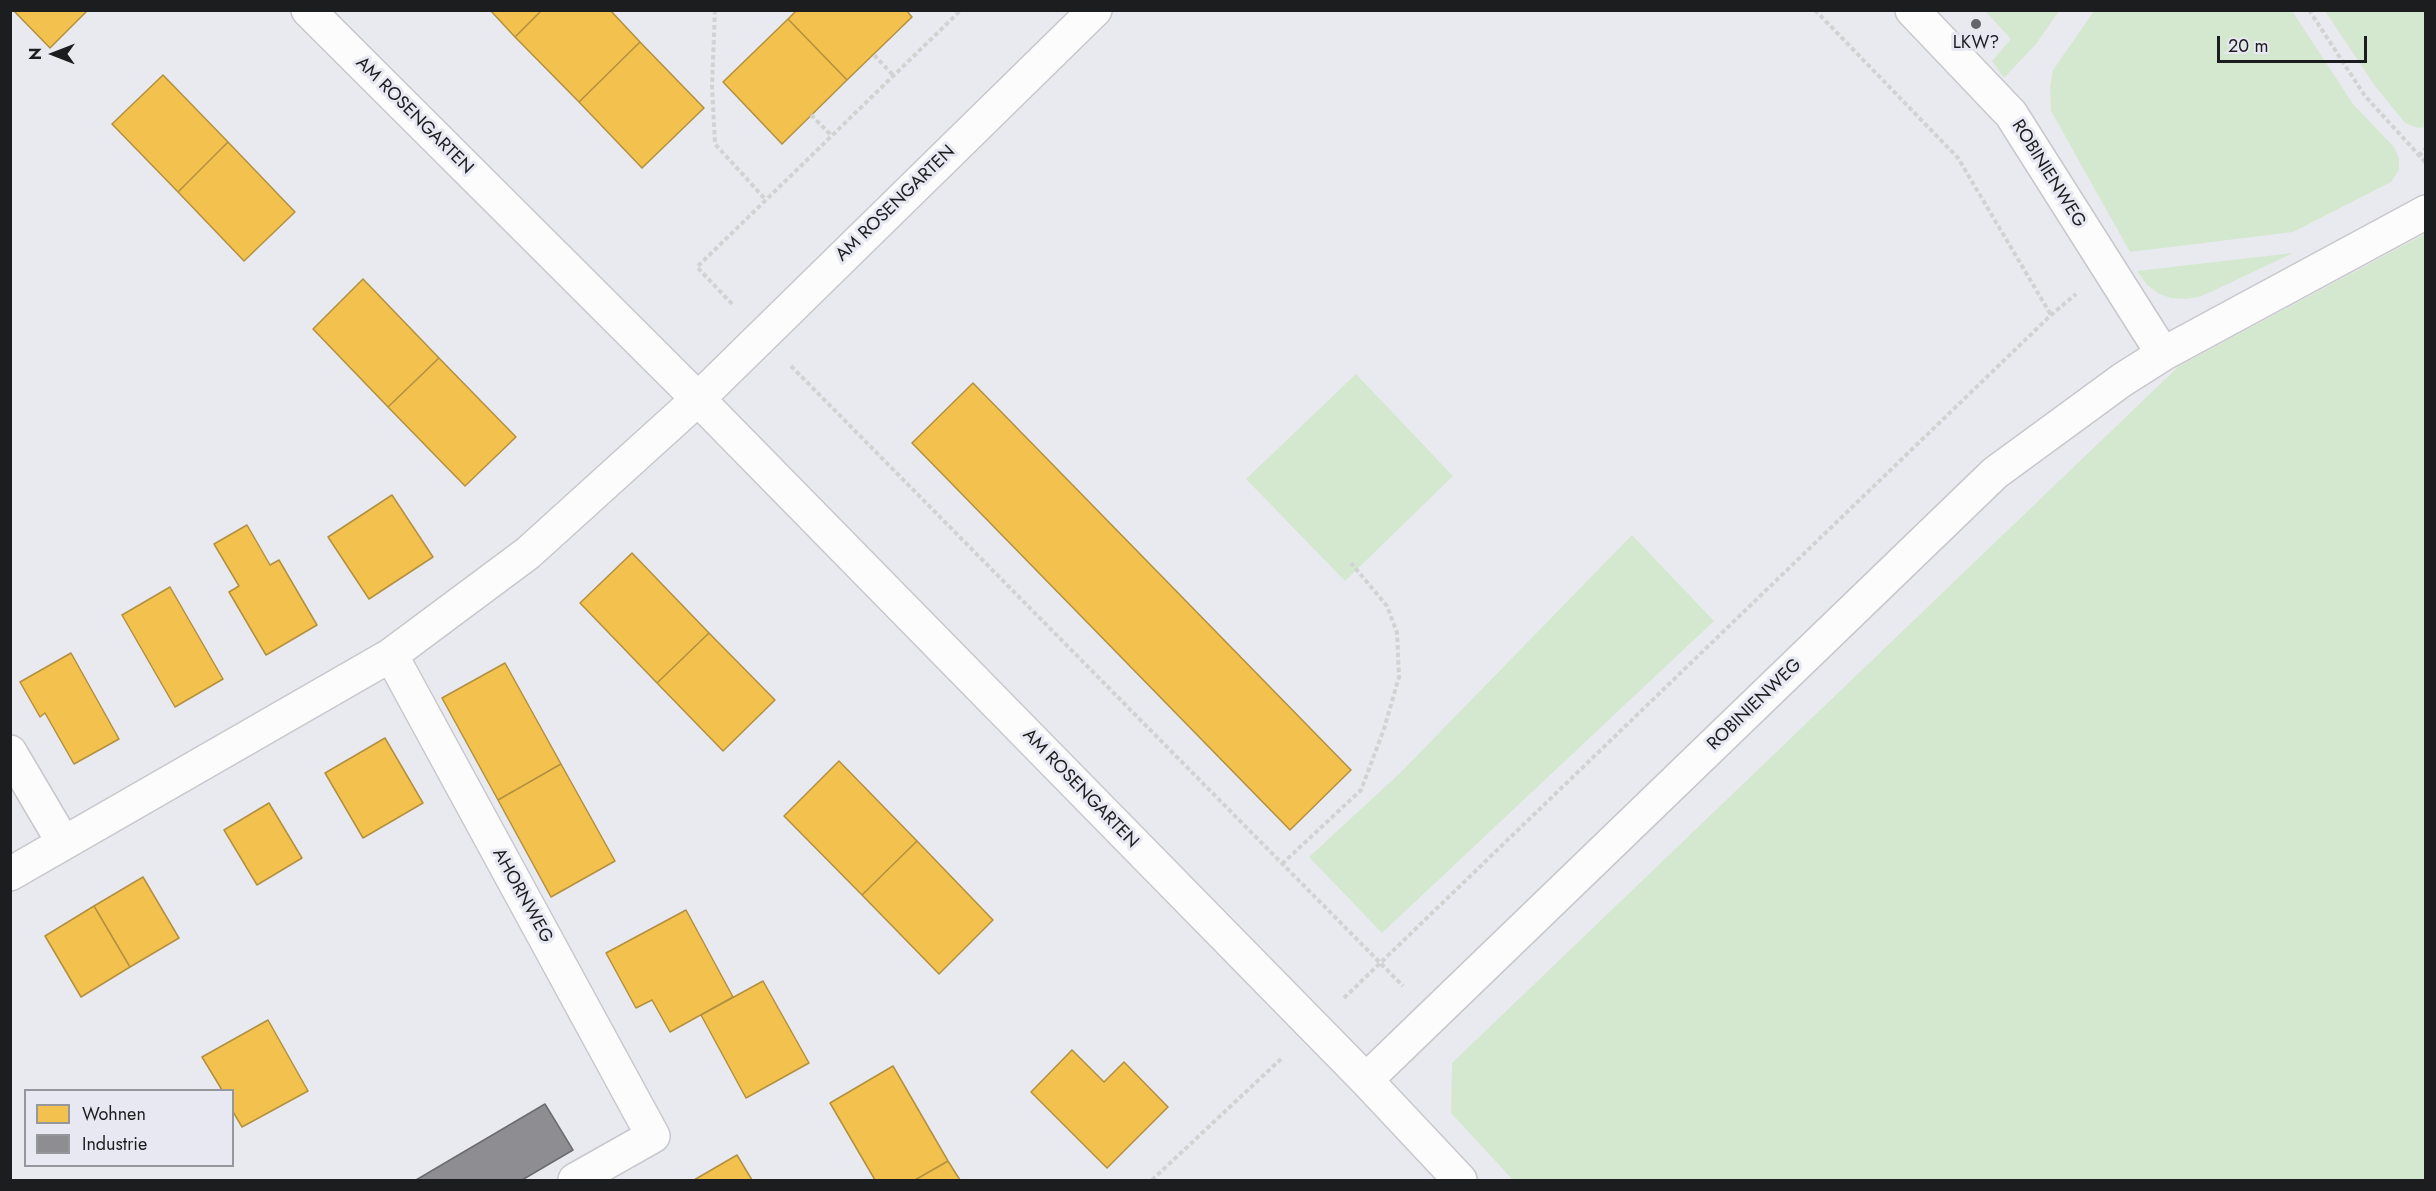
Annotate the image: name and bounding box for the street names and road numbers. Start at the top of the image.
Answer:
street label: AM ROSENGARTEN [351,53,477,179]
street label: ROBINIENWEG [2006,116,2090,232]
street label: AM ROSENGARTEN [832,142,960,266]
street label: ROBINIENWEG [1703,655,1807,755]
street label: AM ROSENGARTEN [1018,725,1142,853]
street label: AHORNWEG [487,845,557,947]

